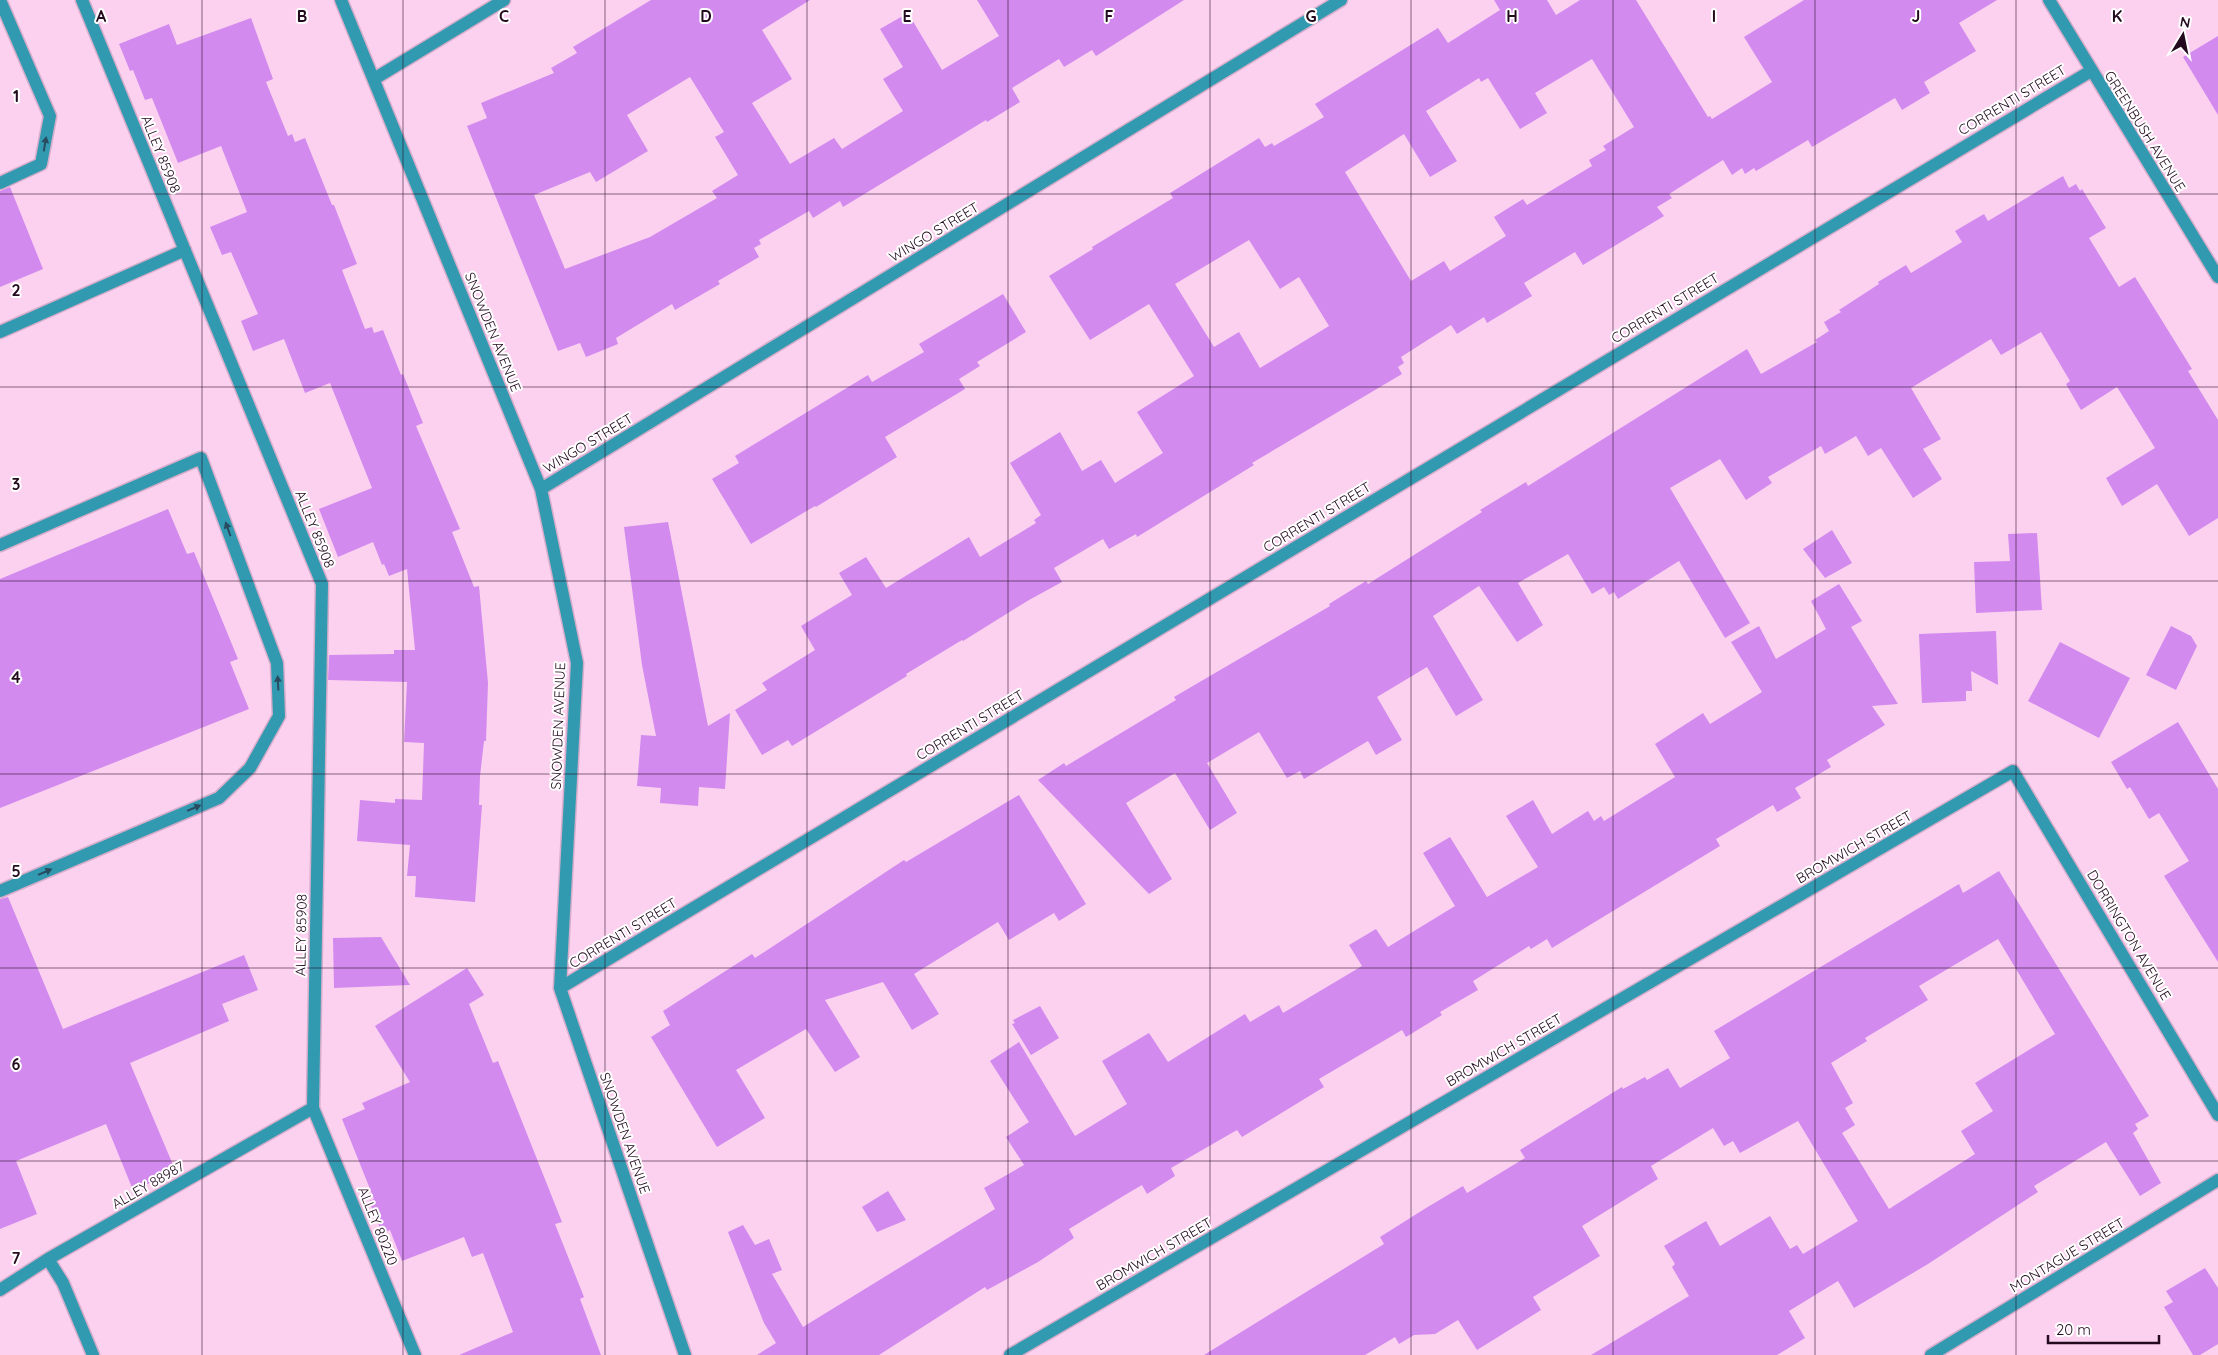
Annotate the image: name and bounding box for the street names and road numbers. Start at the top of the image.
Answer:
street label: CORRENTI STREET [1955,61,2069,139]
street label: GREENBUSH AVENUE [2101,67,2190,195]
street label: ALLEY 85908 [137,112,185,196]
street label: WINGO STREET [886,198,982,266]
street label: CORRENTI STREET [1608,269,1722,347]
street label: SNOWDEN AVENUE [461,270,525,394]
street label: WINGO STREET [540,409,636,477]
street label: CORRENTI STREET [1260,478,1374,556]
street label: ALLEY 85908 [291,487,339,571]
street label: SNOWDEN AVENUE [547,662,569,790]
street label: CORRENTI STREET [913,686,1027,764]
street label: BROMWICH STREET [1793,807,1915,887]
street label: DORRINGTON AVENUE [2083,867,2175,1003]
street label: ALLEY 85908 [291,894,311,976]
street label: CORRENTI STREET [566,894,680,972]
street label: BROMWICH STREET [1443,1010,1565,1090]
street label: SNOWDEN AVENUE [596,1070,654,1196]
street label: ALLEY 88987 [109,1157,187,1213]
street label: ALLEY 80220 [354,1184,402,1268]
street label: BROMWICH STREET [1093,1214,1215,1294]
street label: MONTAGUE STREET [2006,1214,2128,1296]

